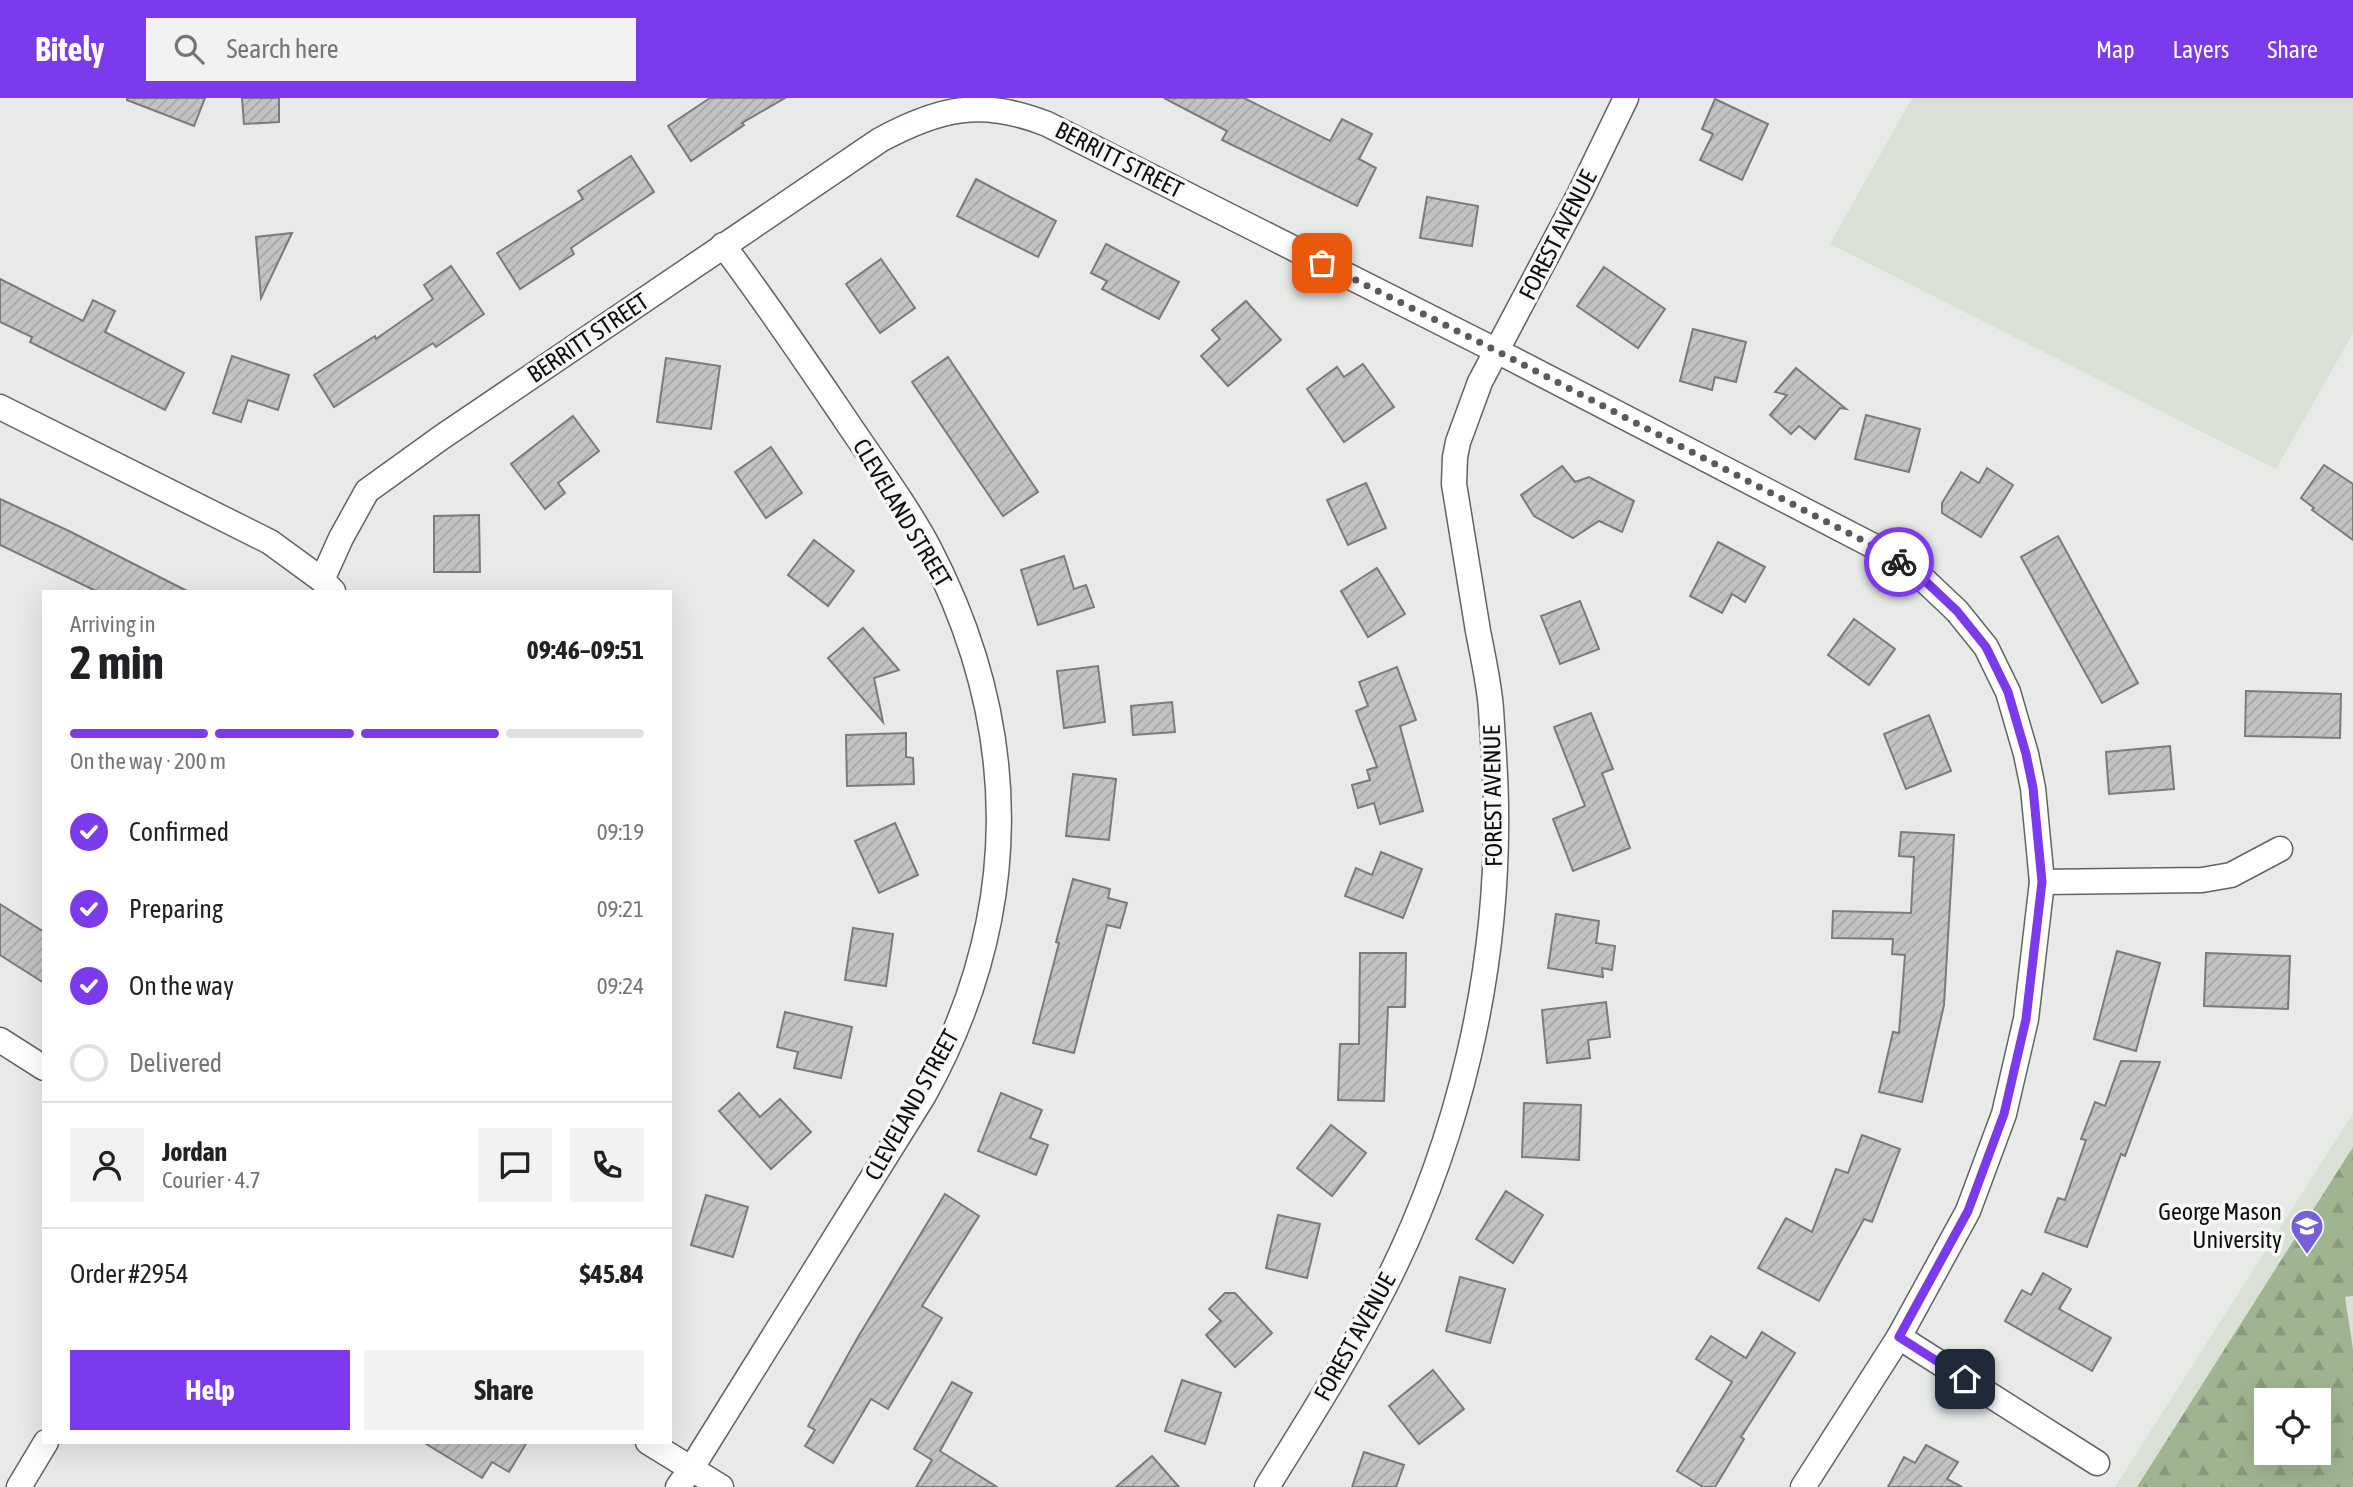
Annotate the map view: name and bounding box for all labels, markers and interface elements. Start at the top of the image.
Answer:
search box [146,18,636,81]
text: Bitely [35,30,104,68]
icon: search [170,30,208,68]
text: Search here [226,34,339,64]
text: Map [2096,36,2135,63]
text: Layers [2173,36,2229,63]
text: Share [2267,36,2318,63]
street label: BERRITT STREET [1051,116,1188,203]
street label: FOREST AVENUE [1513,166,1602,304]
pin [1292,233,1352,293]
icon: bag [1303,244,1341,282]
street label: BERRITT STREET [522,287,654,388]
street label: CLEVELAND STREET [848,434,957,592]
courier [1864,527,1934,597]
icon: bike [1880,543,1918,581]
text: Arriving in [70,611,156,637]
text: 09:46–09:51 [527,635,644,665]
text: 2 min [70,636,164,689]
street label: FOREST AVENUE [1478,725,1507,867]
text: On the way · 200 m [70,748,226,774]
icon: check [70,813,108,851]
text: Confirmed [129,817,229,847]
text: 09:19 [597,819,644,845]
icon: check [70,890,108,928]
text: Preparing [129,894,223,924]
text: 09:21 [597,896,644,922]
icon: check [70,967,108,1005]
text: On the way [129,971,234,1001]
text: 09:24 [597,973,644,999]
street label: CLEVELAND STREET [859,1024,964,1185]
text: Delivered [129,1048,222,1078]
button: person [70,1128,144,1202]
button: chat [478,1128,552,1202]
button: phone [570,1128,644,1202]
text: Jordan [162,1137,227,1167]
text: Courier · 4.7 [162,1167,261,1193]
place label: George Mason University [2158,1198,2282,1253]
school or university icon: George Mason University [2288,1207,2326,1256]
text: Order #2954 [70,1259,189,1289]
text: $45.84 [580,1259,644,1289]
street label: FOREST AVENUE [1308,1268,1401,1405]
pin [1935,1349,1995,1409]
button: Help [70,1350,350,1430]
button: Share [364,1350,644,1430]
icon: home [1946,1360,1984,1398]
map controls [2254,1388,2331,1465]
button: locate [2254,1388,2331,1465]

